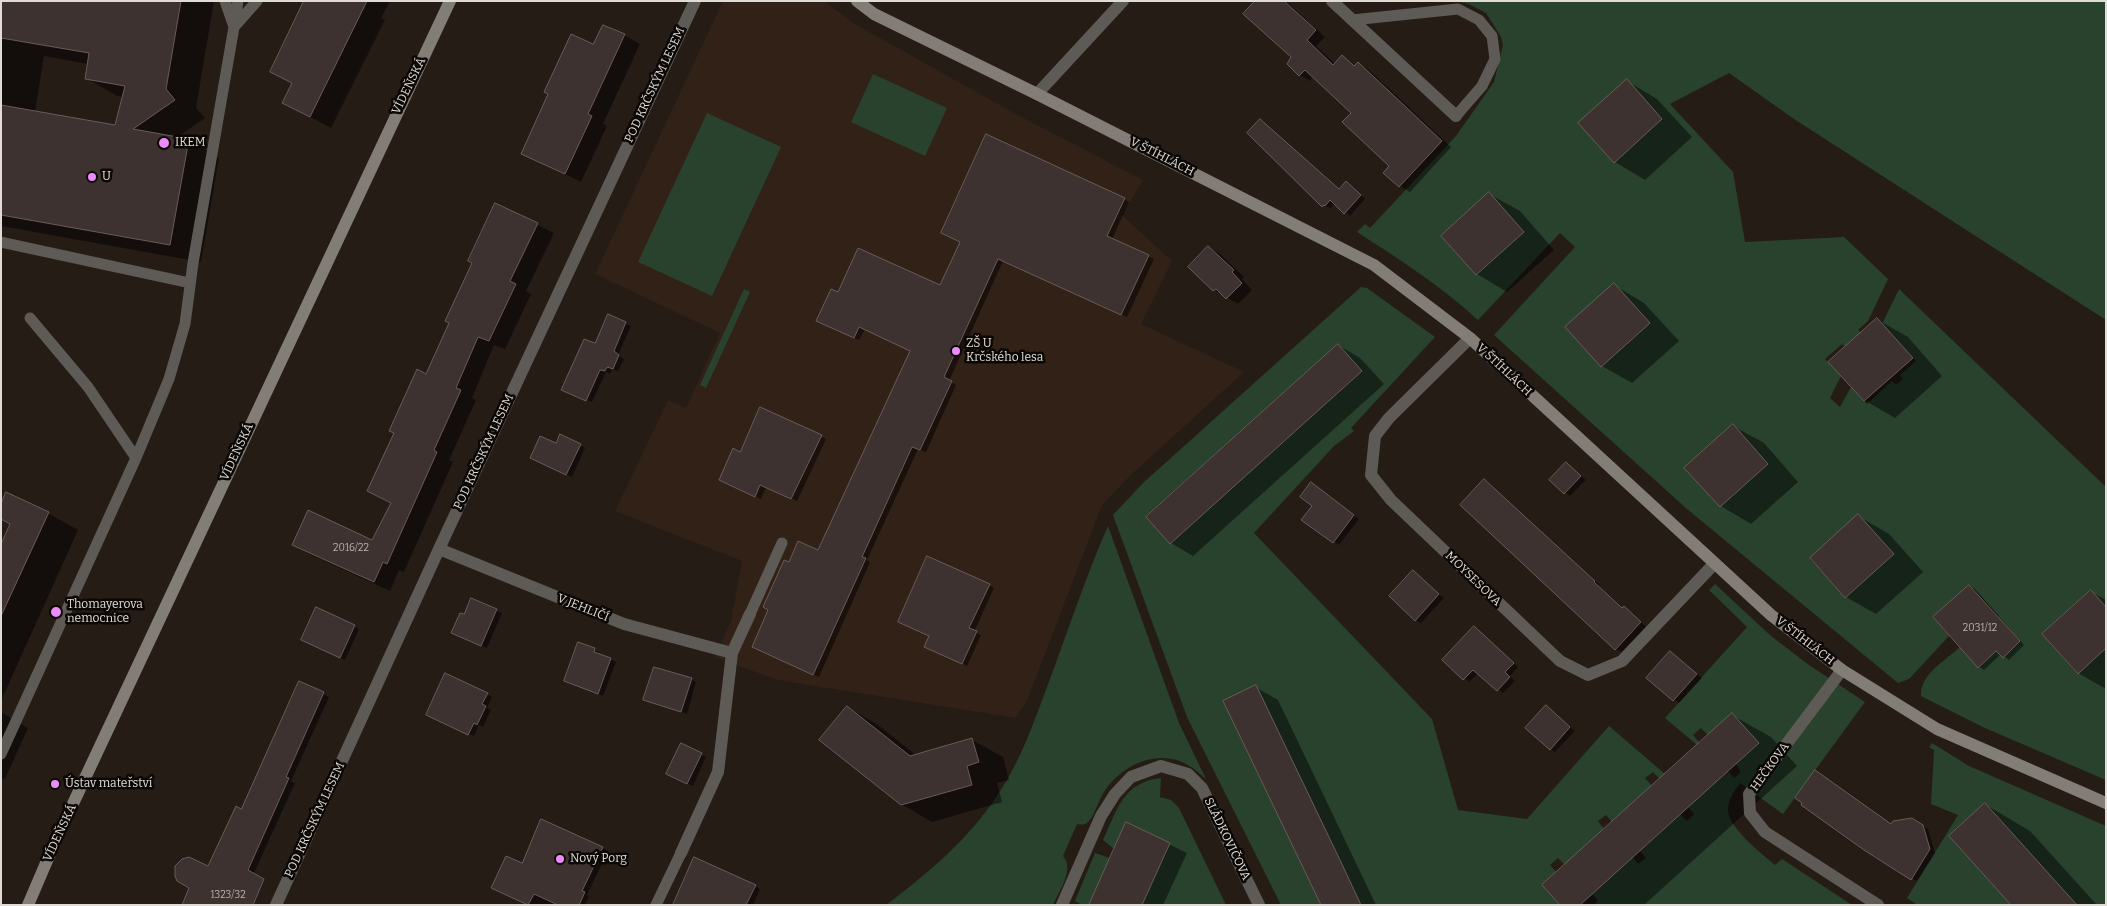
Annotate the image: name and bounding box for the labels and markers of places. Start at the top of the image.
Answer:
marker: IKEM [157,136,171,150]
place label: IKEM [175,136,205,150]
place label: U [102,170,111,184]
marker: U [86,171,98,183]
place label: ZŠ U Krčského lesa [966,337,1043,365]
marker: ZŠ U Krčského lesa [950,345,962,357]
place label: Thomayerova nemocnice [67,598,143,626]
marker: Thomayerova nemocnice [49,605,63,619]
place label: Ústav mateřství [65,777,152,791]
marker: Ústav mateřství [49,778,61,790]
place label: Nový Porg [570,852,627,866]
marker: Nový Porg [554,853,566,865]

